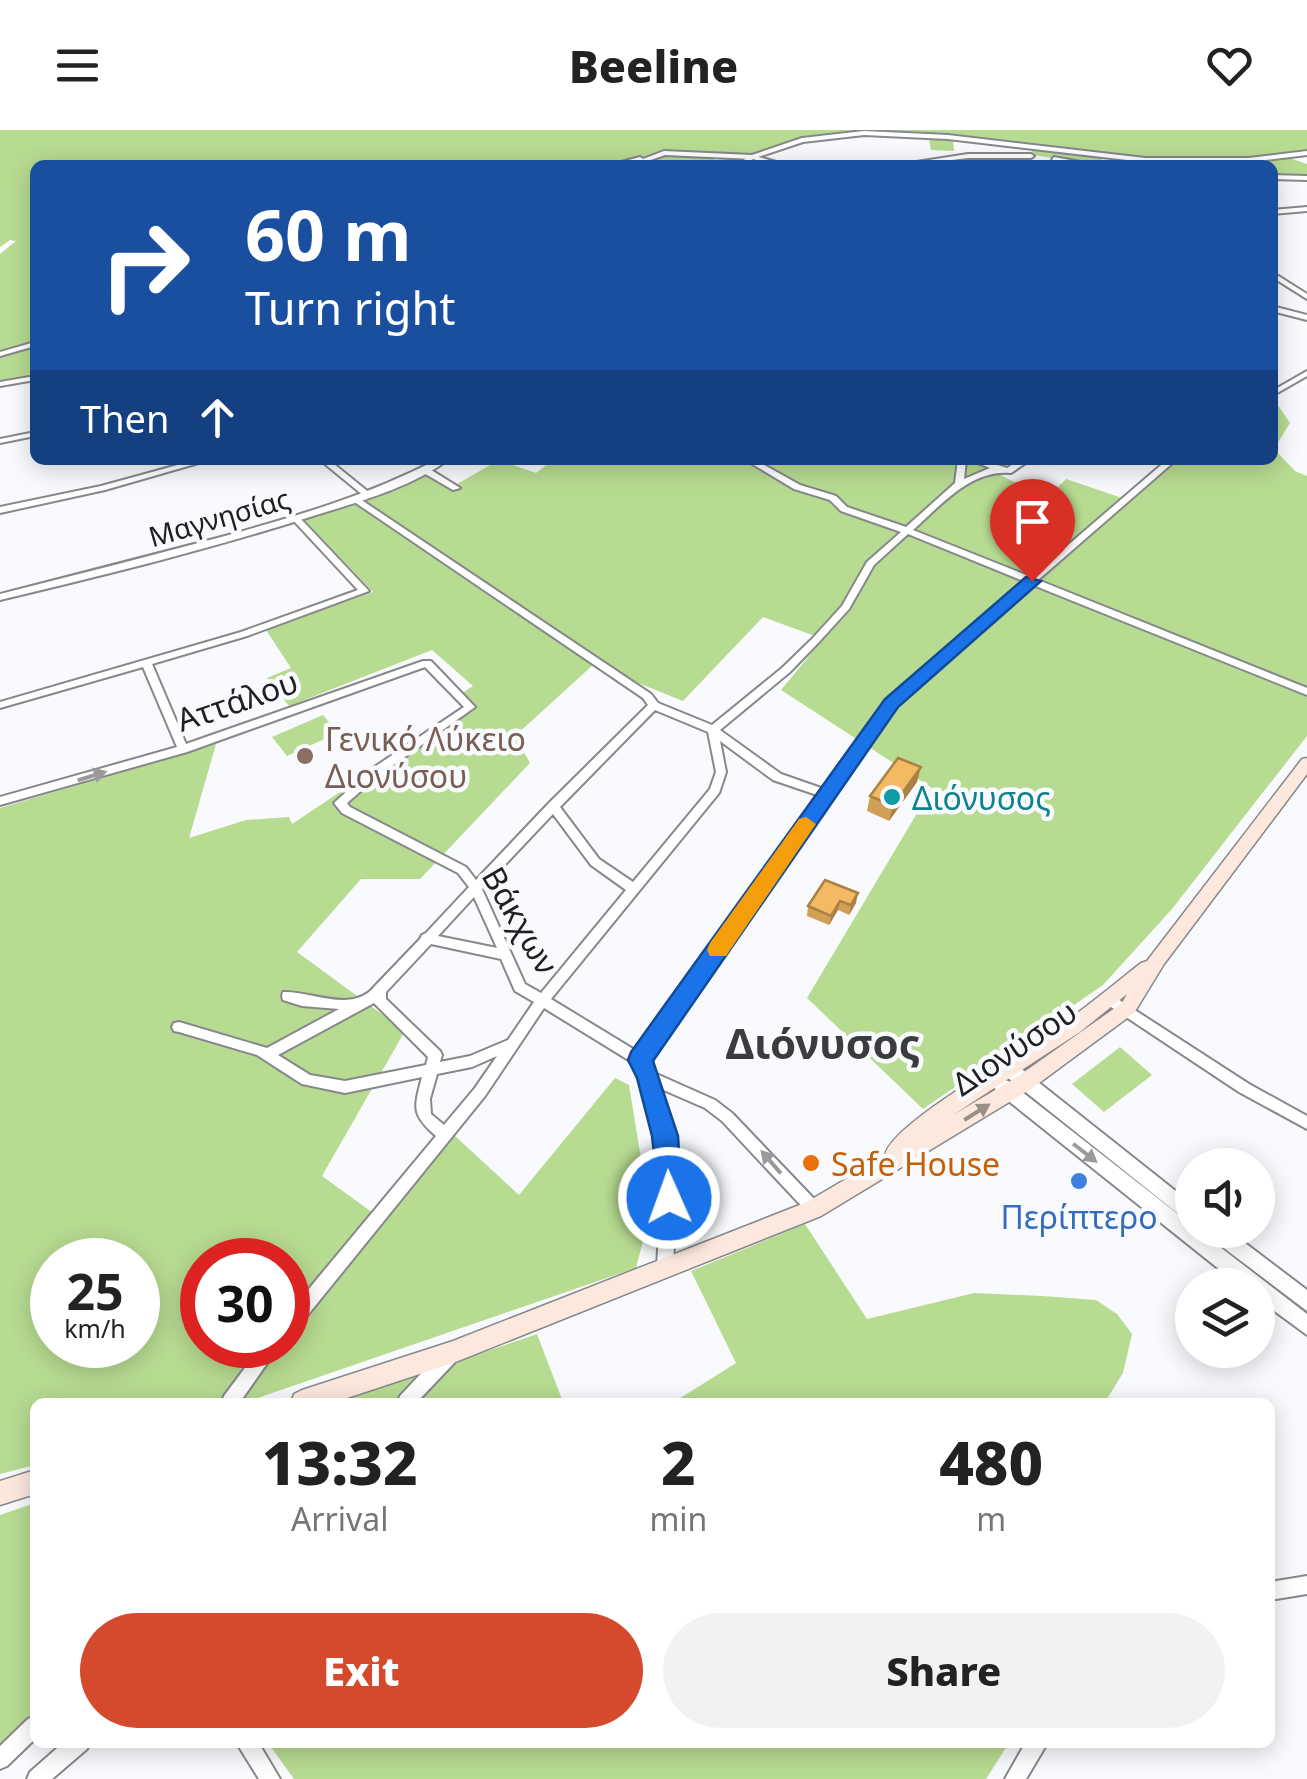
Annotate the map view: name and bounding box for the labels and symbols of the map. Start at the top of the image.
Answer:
street label: Μαγνησίας [144,479,294,555]
pin [990,479,1075,582]
street label: Αττάλου [170,659,304,741]
place label: Γενικό Λύκειο Διονύσου [325,717,526,797]
marker: Γενικό Λύκειο Διονύσου [294,745,316,767]
one-way arrow [77,768,108,783]
place label: Διόνυσος [912,776,1051,819]
marker: Διόνυσος [881,786,903,808]
street label: Βάκχων [473,858,569,982]
street label: Διονύσου [943,989,1085,1105]
district label: Διόνυσος [726,1014,920,1071]
one-way arrow [963,1104,991,1122]
place label: Safe House [831,1142,1000,1185]
one-way arrow [1072,1143,1098,1164]
position arrow [617,1146,721,1250]
one-way arrow [760,1150,782,1175]
marker: Safe House [800,1152,822,1174]
marker: Περίπτερο [1068,1170,1090,1192]
place label: Περίπτερο [1000,1195,1158,1238]
speed limit sign: 30 [180,1238,310,1368]

